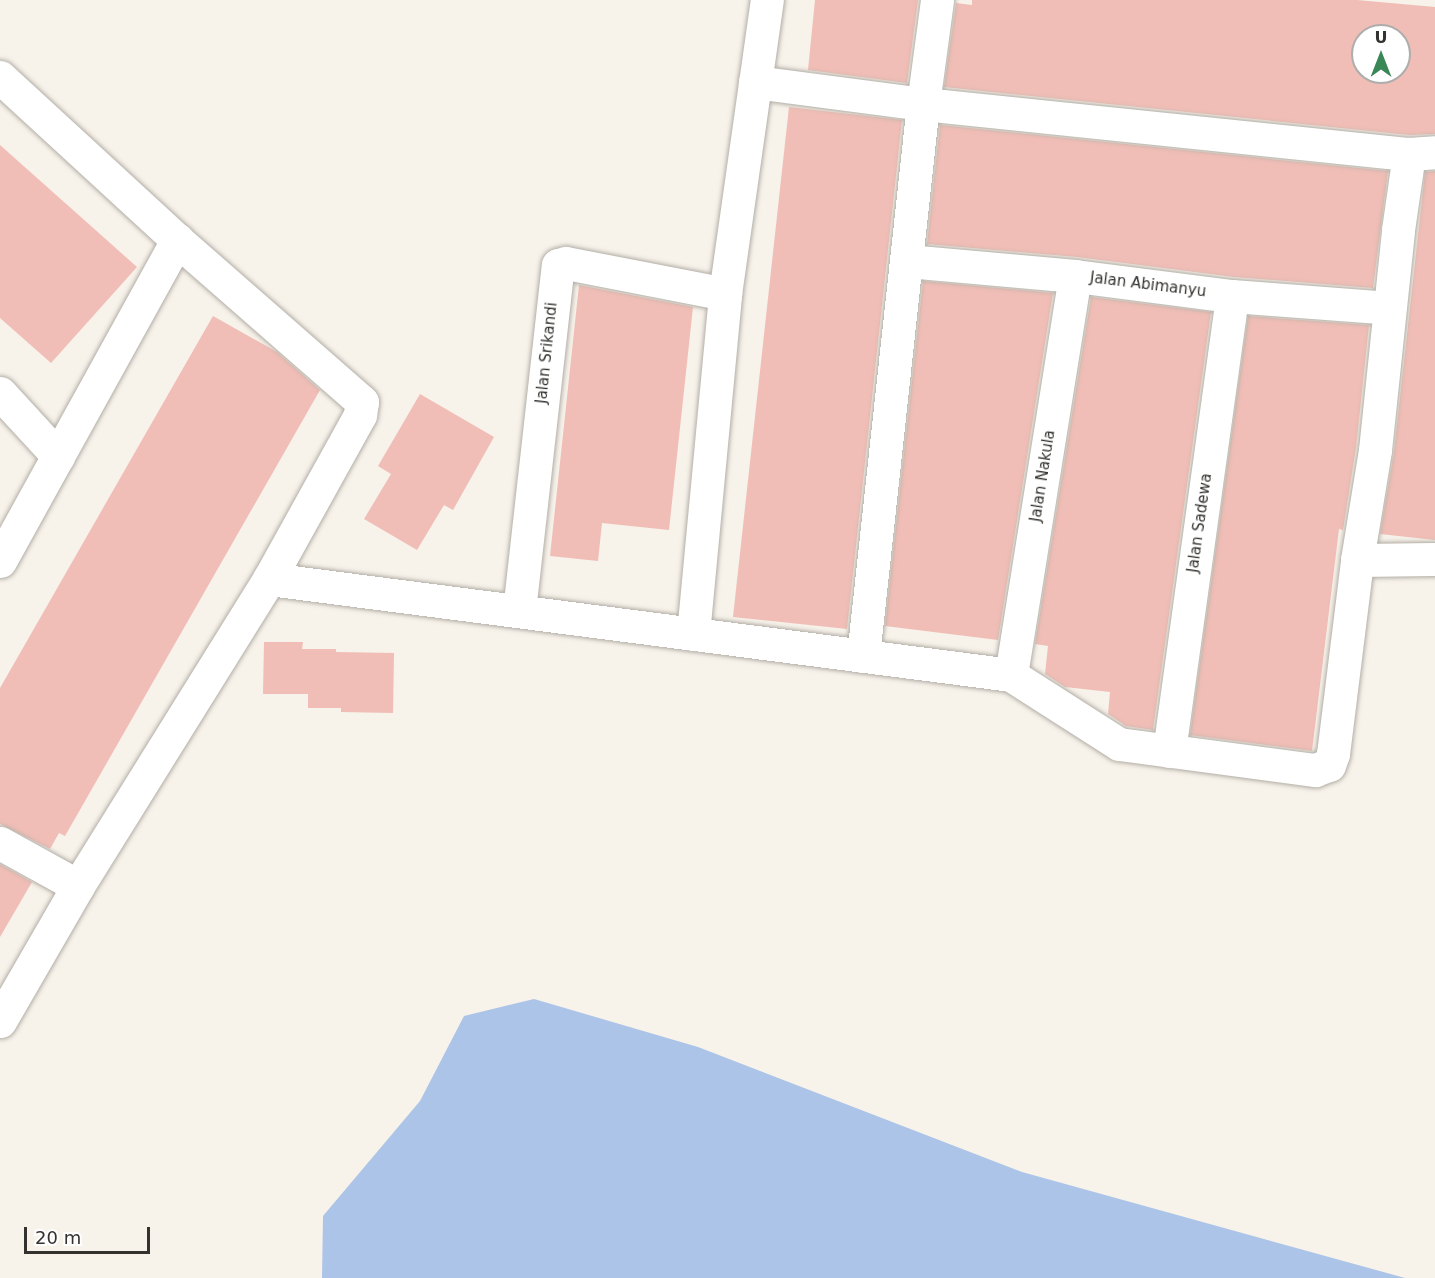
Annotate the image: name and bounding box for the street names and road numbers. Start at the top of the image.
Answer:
street label: Jalan Abimanyu [1089,269,1207,301]
street label: Jalan Srikandi [533,301,561,405]
street label: Jalan Nakula [1027,429,1059,523]
street label: Jalan Sadewa [1184,472,1216,574]

